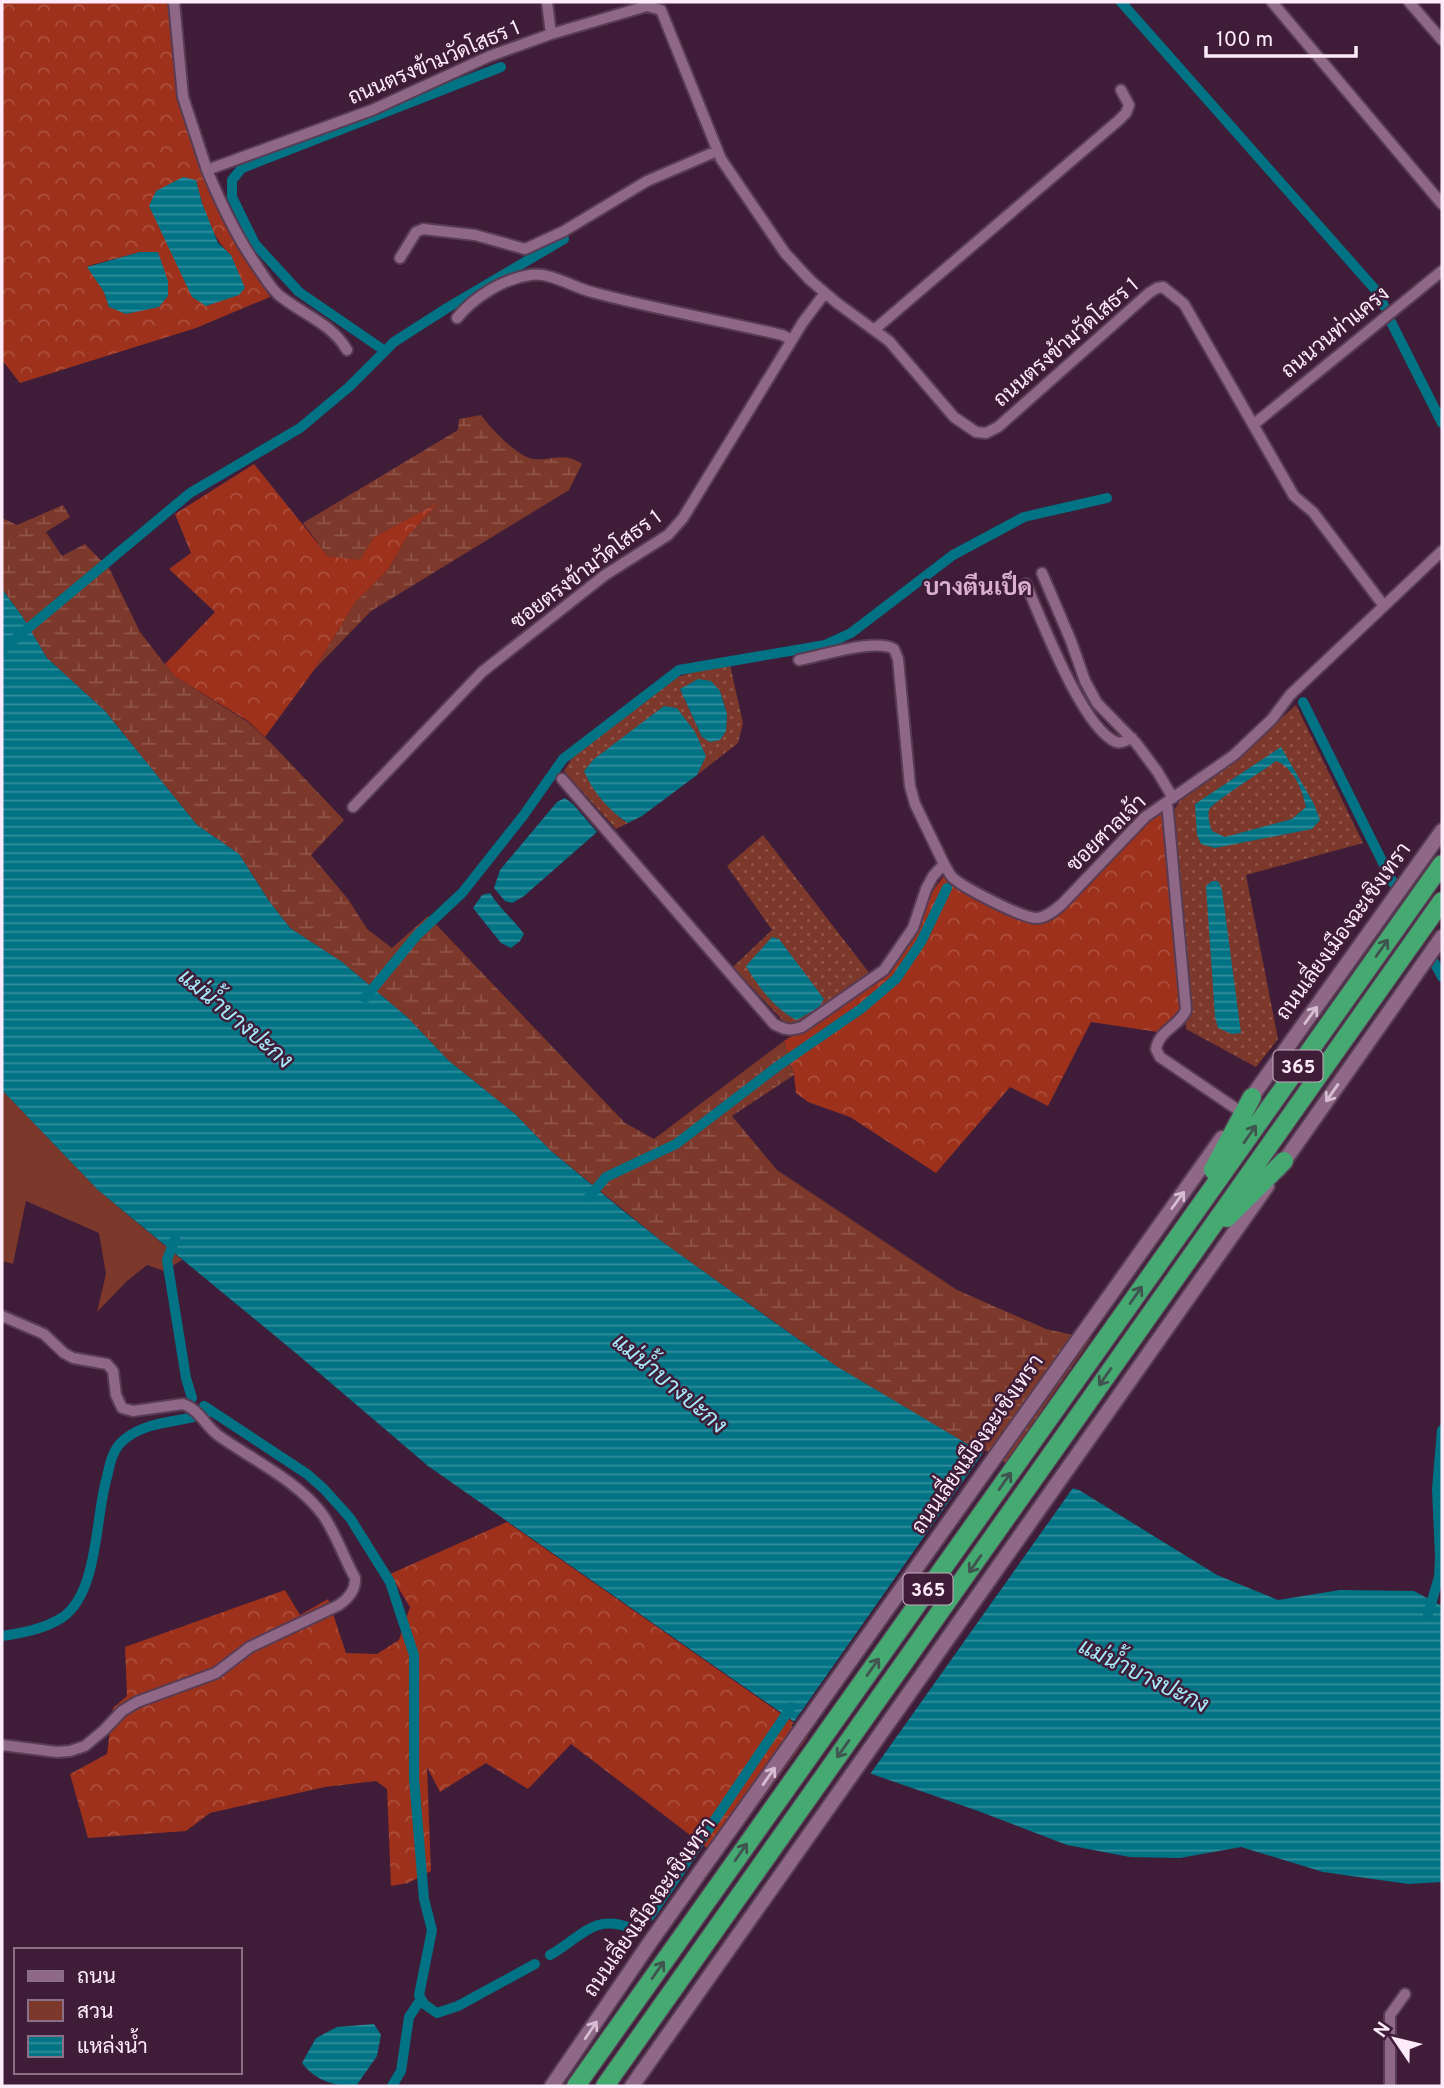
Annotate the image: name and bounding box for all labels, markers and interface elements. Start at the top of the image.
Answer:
street label: ถนนตรงข้ามวัดโสธร 1 [344,14,525,112]
scale bar [1206,14,1356,58]
text: 100 m [1216,27,1273,54]
street label: ถนนตรงข้ามวัดโสธร 1 [988,272,1145,414]
street label: ถนนวนท่าแครง [1276,281,1396,385]
street label: ซอยตรงข้ามวัดโสธร 1 [505,504,668,636]
district label: บางตีนเป็ด [924,570,1032,604]
street label: ซอยศาลเจ้า [1061,789,1153,879]
street label: ถนนเลี่ยงเมืองฉะเชิงเทรา [1264,833,1418,1026]
one-way arrow [1375,939,1389,958]
water label: แม่น้ำบางปะกง [171,957,303,1076]
one-way arrow [1303,1006,1318,1025]
road number: 365 [1274,1050,1322,1082]
one-way arrow [1325,1083,1339,1102]
one-way arrow [1243,1125,1257,1144]
one-way arrow [1171,1191,1185,1210]
one-way arrow [1129,1286,1143,1305]
water label: แม่น้ำบางปะกง [605,1322,737,1441]
street label: ถนนเลี่ยงเมืองฉะเชิงเทรา [900,1345,1050,1540]
one-way arrow [1098,1367,1112,1386]
one-way arrow [997,1472,1012,1491]
one-way arrow [968,1554,982,1573]
road number: 365 [904,1574,953,1604]
water label: แม่น้ำบางปะกง [1073,1626,1216,1721]
one-way arrow [866,1658,880,1677]
one-way arrow [836,1739,850,1758]
one-way arrow [762,1767,776,1786]
street label: ถนนเลี่ยงเมืองฉะเชิงเทรา [572,1808,722,2003]
one-way arrow [734,1843,748,1862]
legend [14,1948,242,2074]
one-way arrow [651,1961,665,1980]
text: ถนน [77,1964,116,1991]
text: สวน [77,1999,113,2026]
north arrow [1360,2004,1430,2074]
text: N [1369,2018,1396,2043]
one-way arrow [583,2021,598,2040]
text: แหล่งน้ำ [77,2028,148,2061]

